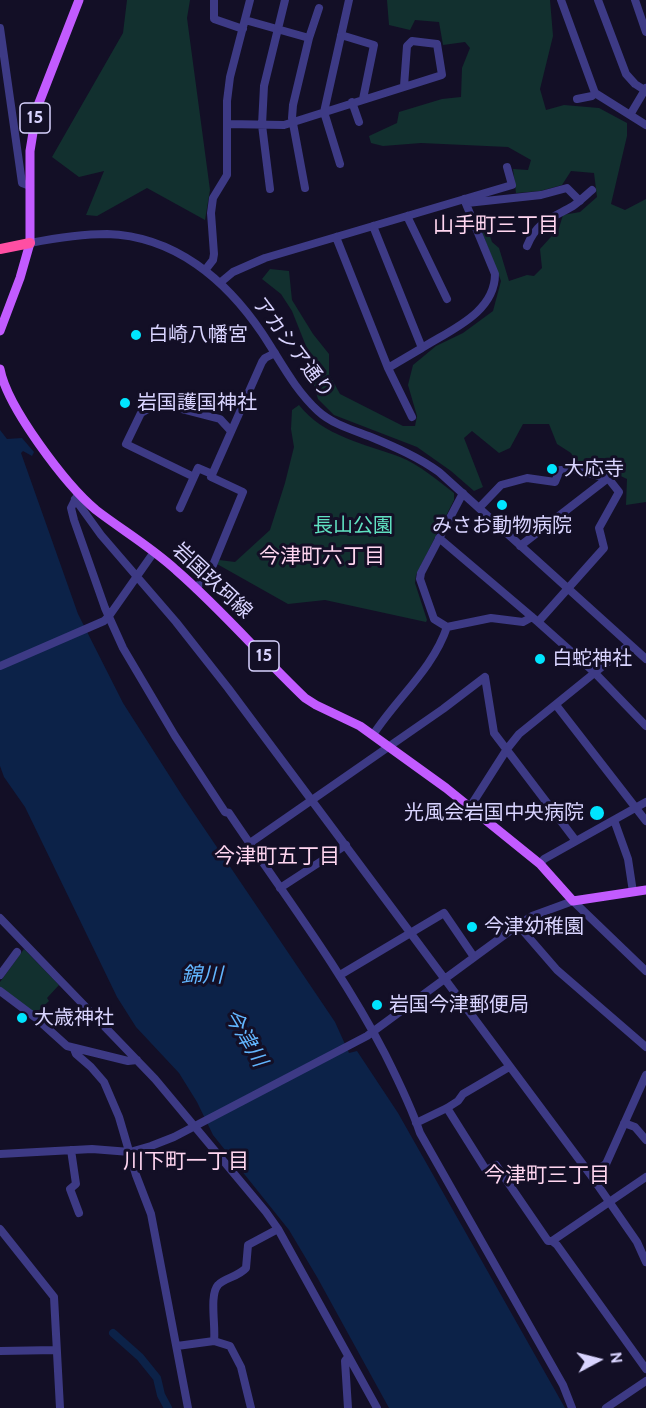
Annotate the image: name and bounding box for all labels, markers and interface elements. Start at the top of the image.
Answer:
road number: 15 [20,103,50,133]
district label: 山手町三丁目 [433,213,559,239]
street label: アカシア通り [247,293,339,403]
place label: 白崎八幡宮 [148,323,248,347]
marker: 白崎八幡宮 [129,328,143,342]
place label: 岩国護国神社 [137,391,257,415]
marker: 岩国護国神社 [118,396,132,410]
place label: 大応寺 [564,457,624,481]
marker: 大応寺 [545,462,559,476]
marker: みさお動物病院 [495,498,509,512]
park label: 長山公園 [313,514,393,538]
place label: みさお動物病院 [432,514,572,538]
street label: 岩国玖珂線 [167,538,257,624]
district label: 今津町六丁目 [259,544,385,570]
road number: 15 [249,641,279,671]
place label: 白蛇神社 [552,647,632,671]
marker: 白蛇神社 [533,652,547,666]
place label: 光風会岩国中央病院 [404,801,584,825]
marker: 光風会岩国中央病院 [588,804,606,822]
district label: 今津町五丁目 [214,844,340,870]
place label: 今津幼稚園 [484,915,584,939]
marker: 今津幼稚園 [465,920,479,934]
water label: 錦川 [181,963,223,989]
place label: 岩国今津郵便局 [389,993,529,1017]
marker: 岩国今津郵便局 [370,998,384,1012]
water label: 今津川 [218,1005,272,1071]
place label: 大歳神社 [34,1006,114,1030]
marker: 大歳神社 [15,1011,29,1025]
district label: 川下町一丁目 [123,1149,249,1175]
district label: 今津町三丁目 [484,1163,610,1189]
north arrow [568,1330,628,1390]
text: N [606,1351,626,1365]

